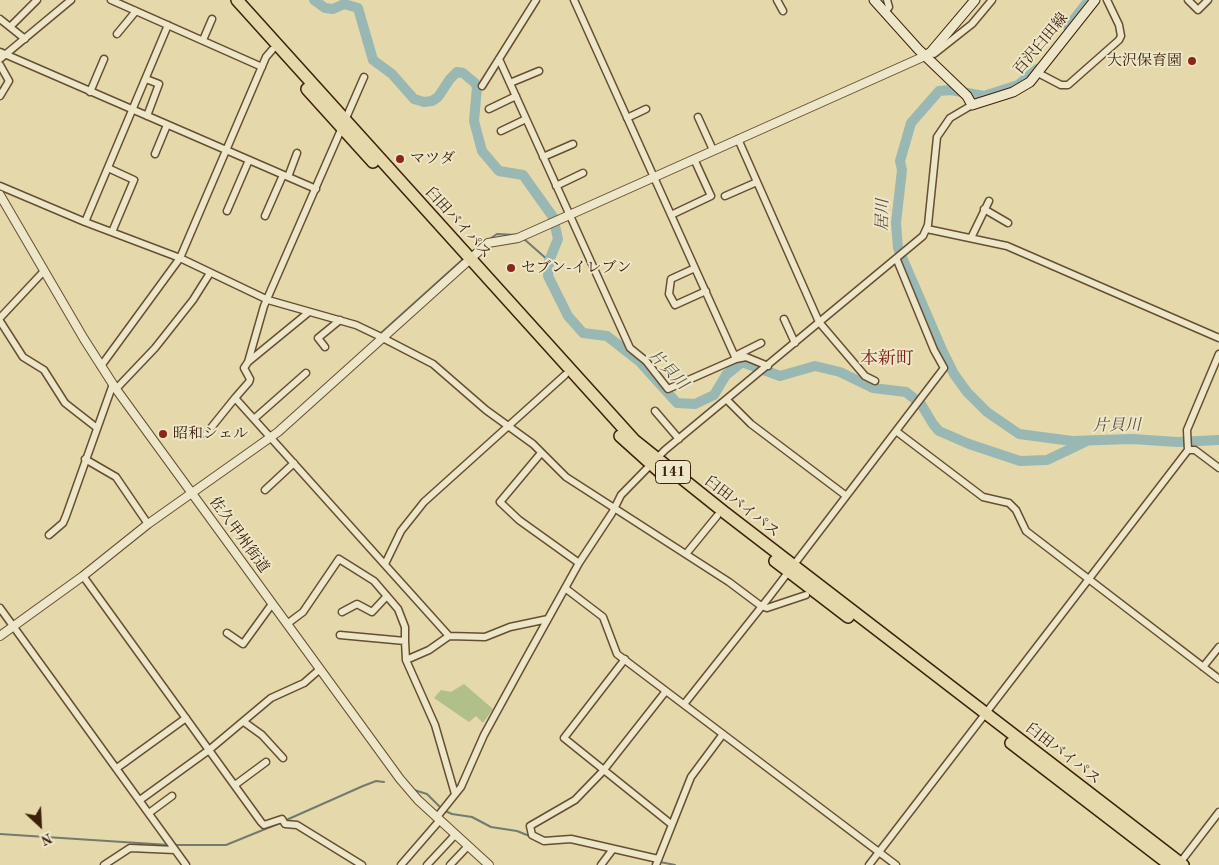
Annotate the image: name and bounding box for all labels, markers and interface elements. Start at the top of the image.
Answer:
street label: 百沢臼田線 [1010,9,1072,79]
place label: 大沢保育園 [1107,52,1182,70]
marker: 大沢保育園 [1186,55,1198,67]
place label: マツダ [410,150,455,168]
marker: マツダ [394,153,406,165]
street label: 臼田バイパス [421,184,495,262]
water label: 居川 [873,199,893,231]
place label: セブン-イレブン [521,259,632,277]
marker: セブン-イレブン [505,262,517,274]
water label: 片貝川 [644,346,692,394]
district label: 本新町 [860,348,914,370]
water label: 片貝川 [1093,416,1141,436]
place label: 昭和シェル [173,425,248,443]
marker: 昭和シェル [157,428,169,440]
road number: 141 [656,461,690,484]
street label: 臼田バイパス [701,472,783,542]
street label: 佐久甲州街道 [205,493,273,577]
street label: 臼田バイパス [1022,719,1104,789]
north arrow [15,800,65,850]
text: N [39,830,54,847]

